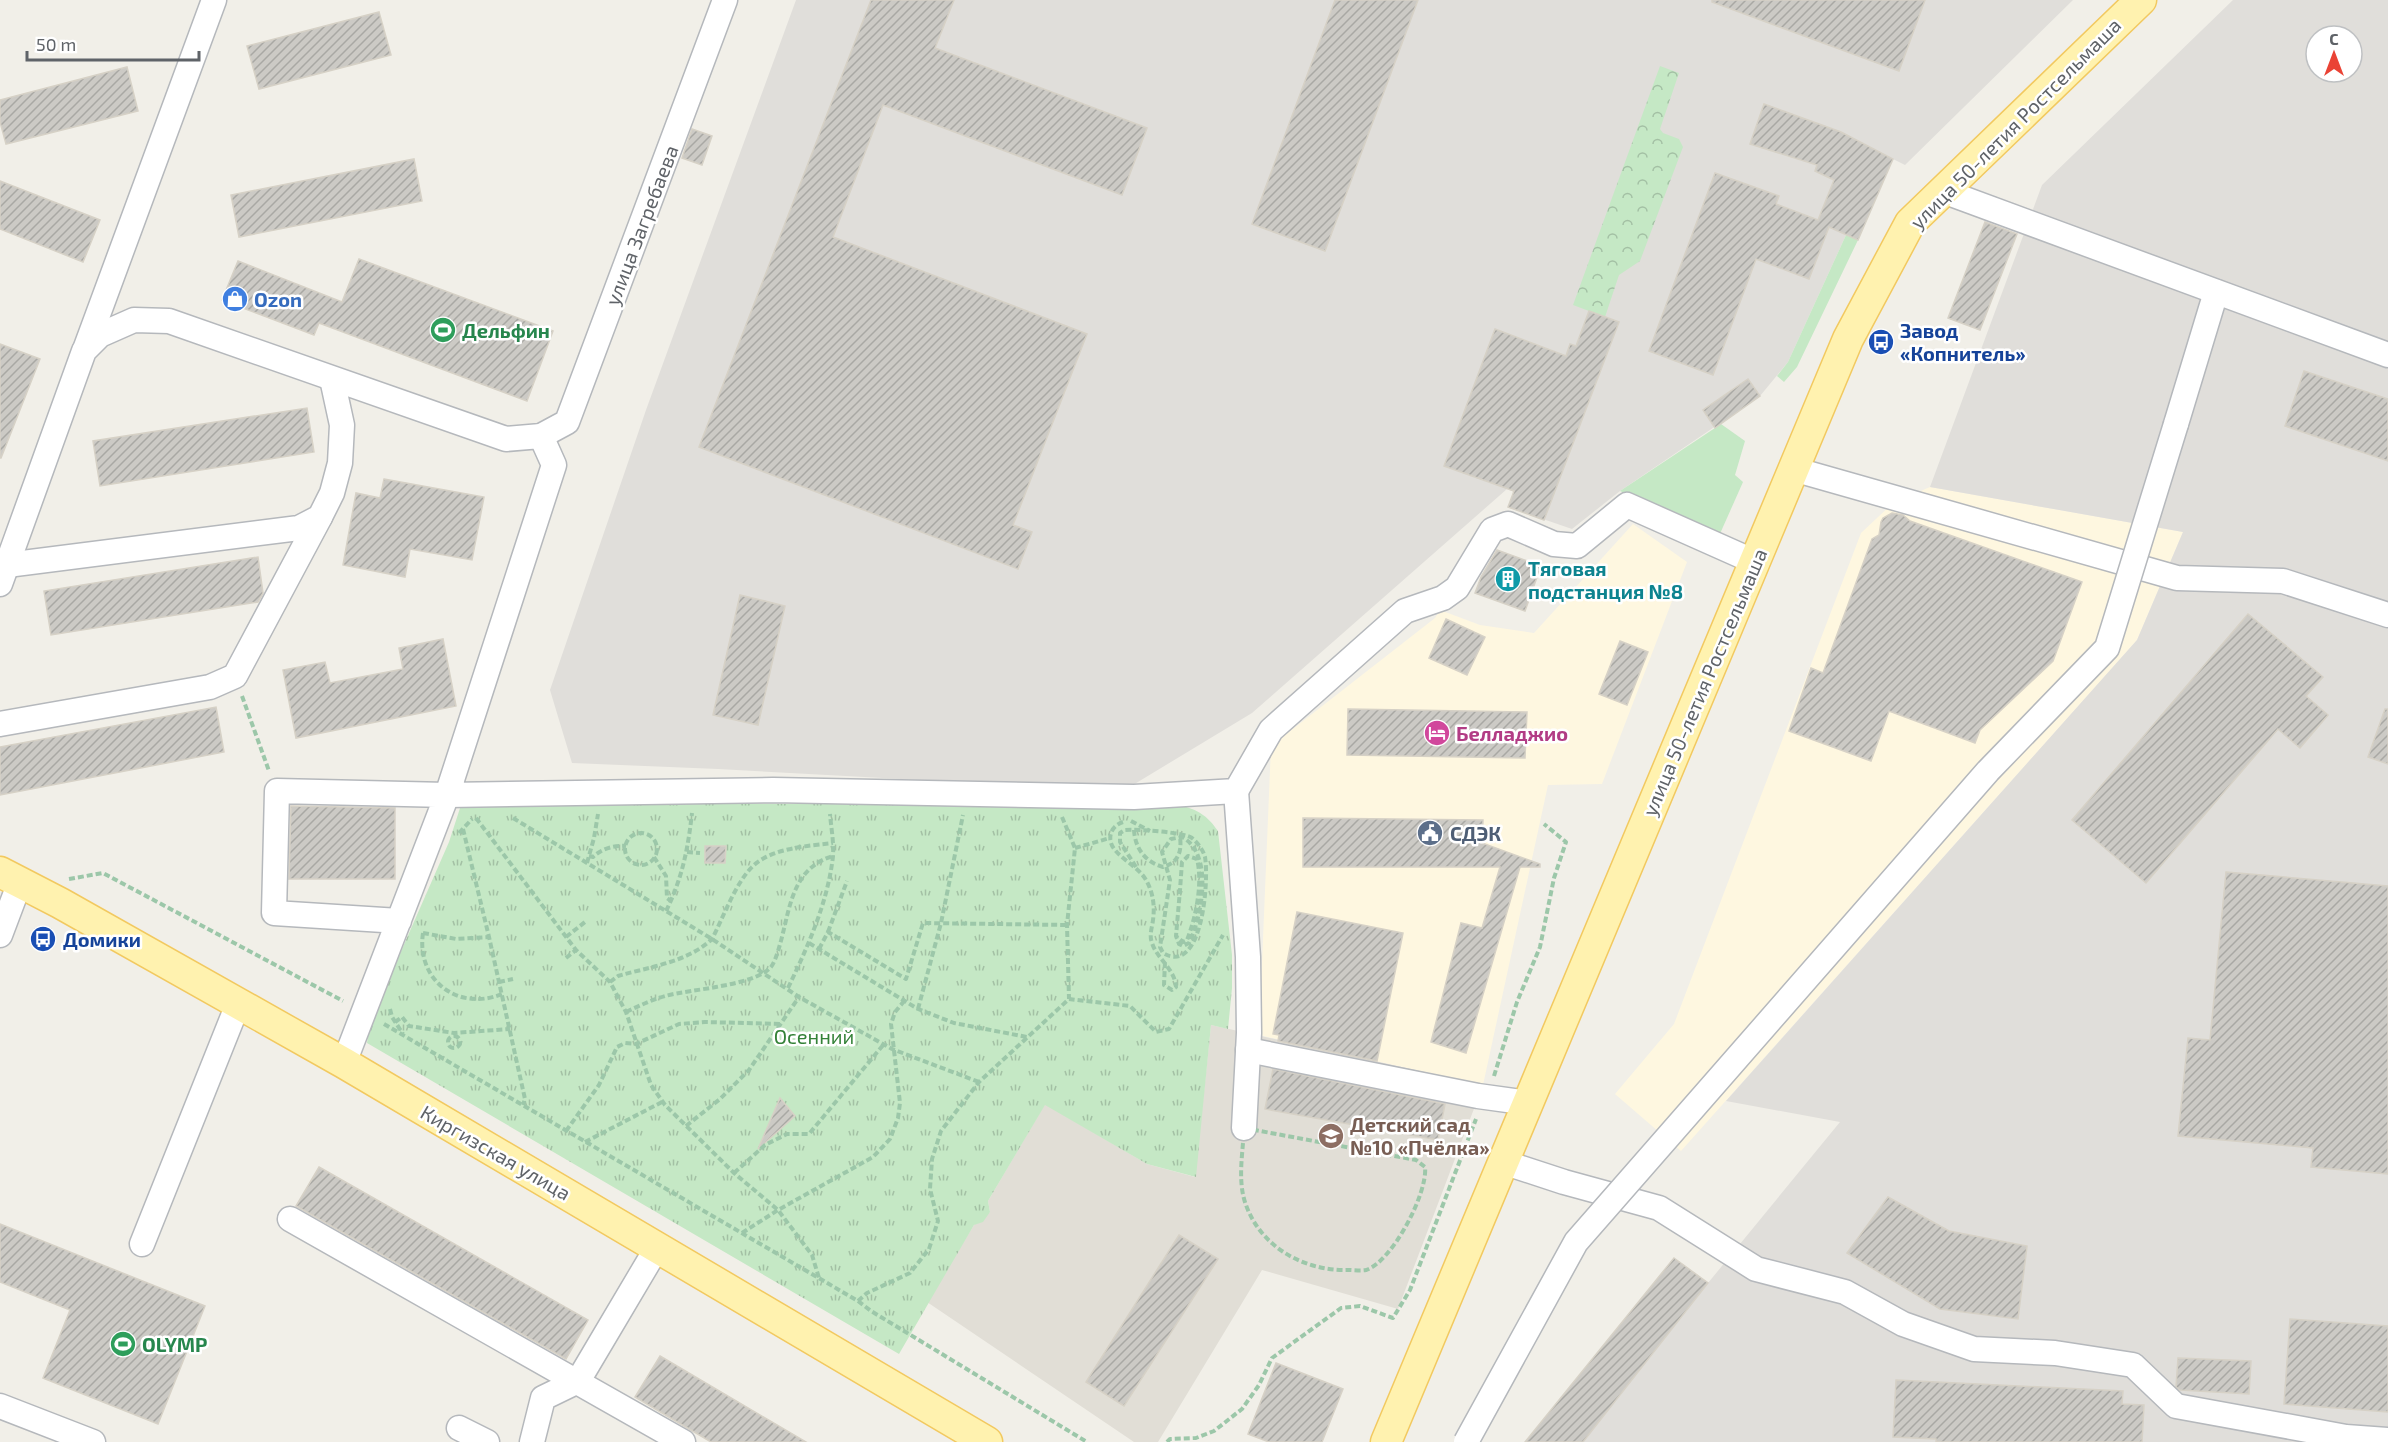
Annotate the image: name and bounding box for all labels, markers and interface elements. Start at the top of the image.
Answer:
street label: улица 50-летия Ростсельмаша [1905,13,2126,234]
scale bar [27,24,200,62]
north arrow [2304,24,2364,84]
text: С [2329,29,2339,48]
text: 50 m [36,33,76,55]
street label: улица Загребаева [599,142,684,309]
shop icon: Ozon [220,284,250,314]
place label: Ozon [254,287,302,311]
sports icon: Дельфин [428,315,458,345]
place label: Дельфин [462,318,550,342]
place label: Завод «Копнитель» [1900,318,2026,365]
bus stop icon: Завод «Копнитель» [1866,327,1896,357]
street label: улица 50-летия Ростсельмаша [1637,545,1772,820]
place label: Тяговая подстанция №8 [1528,556,1683,603]
building icon: Тяговая подстанция №8 [1493,564,1523,594]
hotel icon: Белладжио [1422,718,1452,748]
place label: Белладжио [1456,721,1568,745]
public building icon: СДЭК [1415,818,1445,848]
place label: СДЭК [1450,821,1501,845]
bus stop icon: Домики [28,924,58,954]
place label: Домики [63,927,141,951]
park label: Осенний [774,1024,854,1048]
street label: Киргизская улица [416,1099,575,1206]
place label: Детский сад №10 «Пчёлка» [1350,1112,1490,1159]
school or university icon: Детский сад №10 «Пчёлка» [1316,1121,1346,1151]
sports icon: OLYMP [108,1329,138,1359]
place label: OLYMP [142,1332,207,1356]

